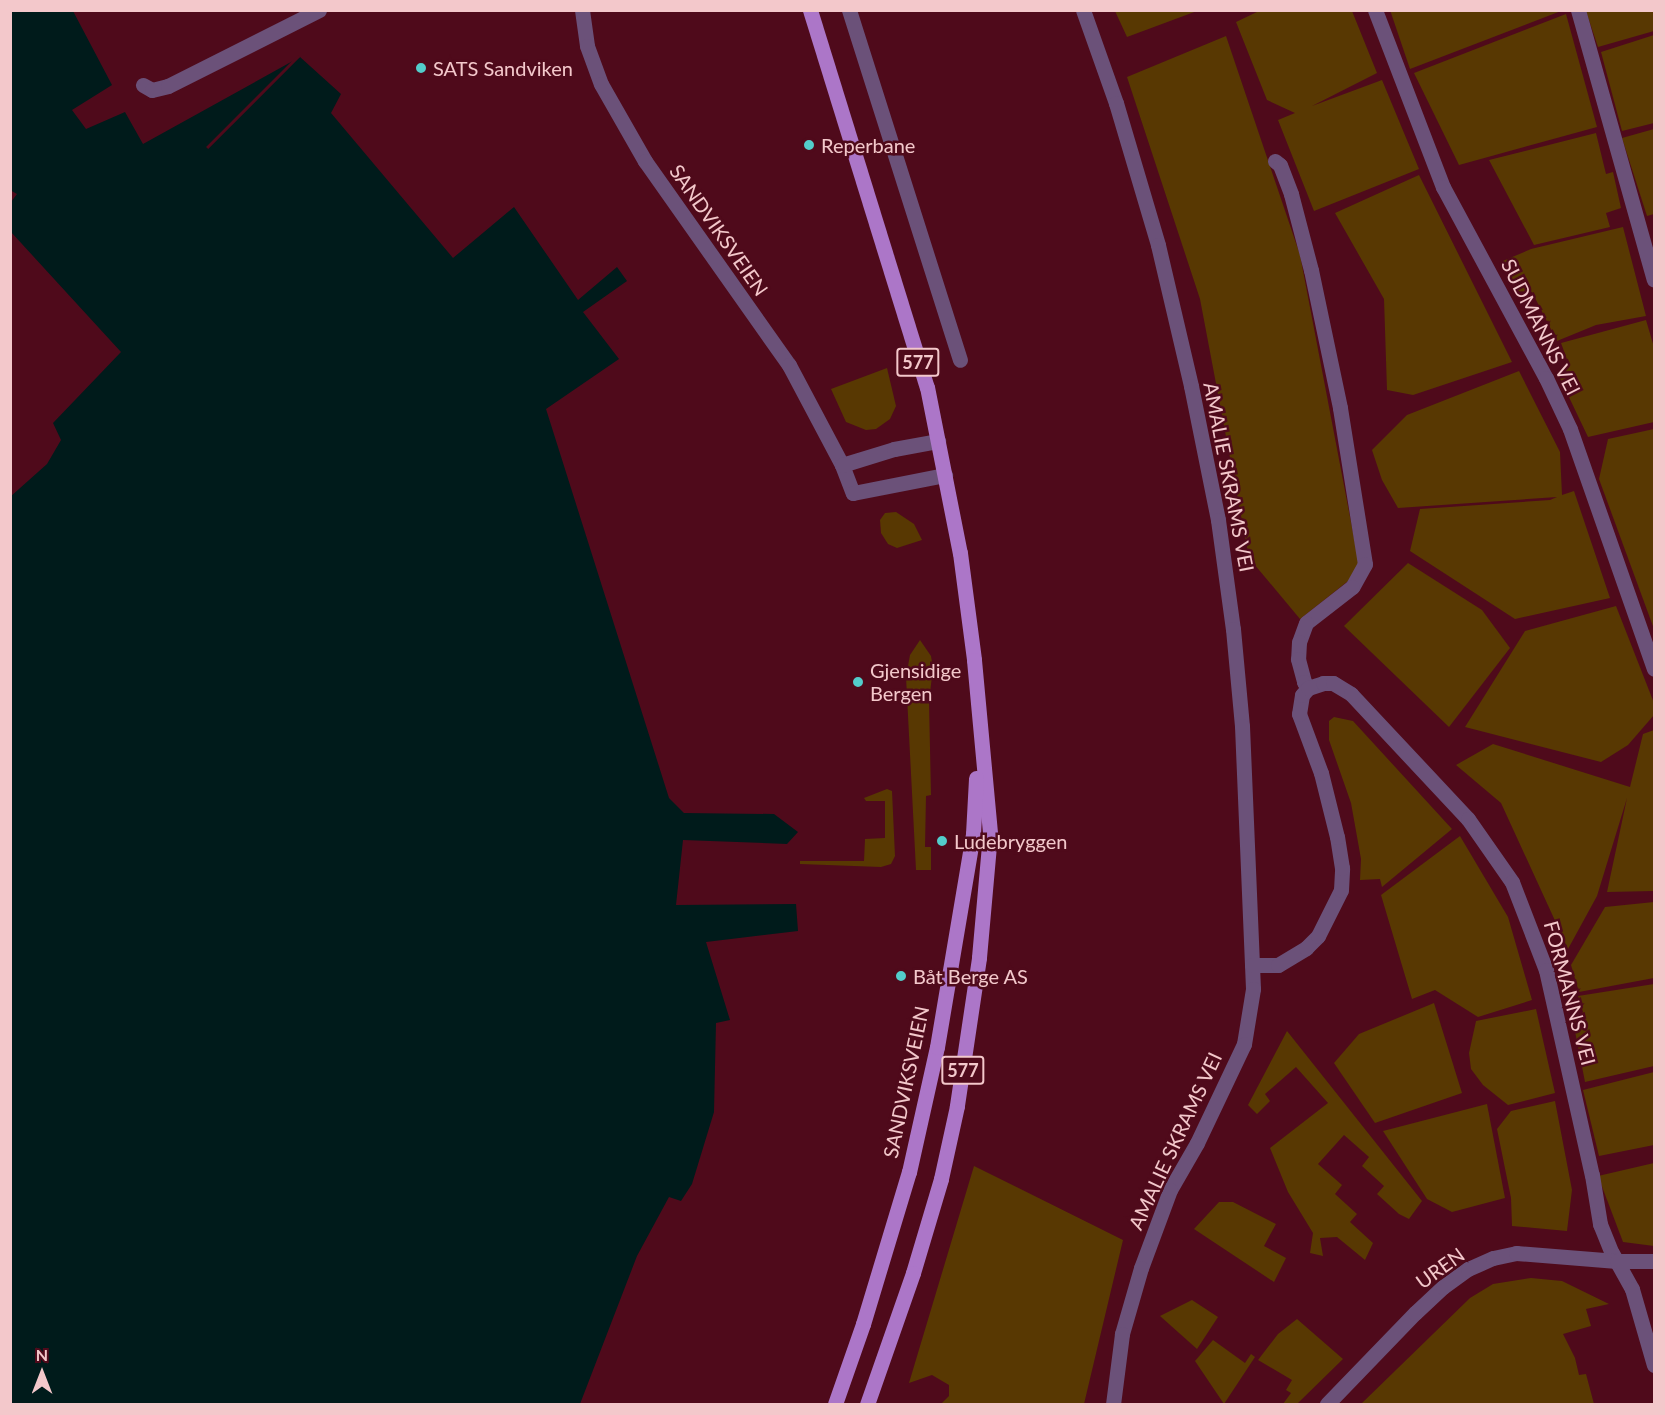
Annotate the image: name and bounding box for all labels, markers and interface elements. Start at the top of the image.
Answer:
place label: SATS Sandviken [433,56,573,80]
marker: SATS Sandviken [414,61,428,75]
place label: Reperbane [821,133,915,157]
marker: Reperbane [802,138,816,152]
street label: SANDVIKSVEIEN [665,160,773,300]
street label: SUDMANNS VEI [1496,255,1586,399]
road number: 577 [896,347,940,377]
street label: AMALIE SKRAMS VEI [1199,380,1259,574]
place label: Gjensidige Bergen [870,658,961,705]
marker: Gjensidige Bergen [851,675,865,689]
place label: Ludebryggen [954,829,1067,853]
marker: Ludebryggen [935,834,949,848]
street label: FORMANNS VEI [1539,918,1601,1068]
place label: Båt Berge AS [913,964,1029,988]
marker: Båt Berge AS [894,969,908,983]
street label: SANDVIKSVEIEN [878,1004,934,1160]
street label: AMALIE SKRAMS VEI [1123,1048,1227,1234]
road number: 577 [940,1055,986,1085]
street label: UREN [1411,1242,1469,1294]
north arrow [12,1343,72,1403]
text: N [36,1345,48,1364]

